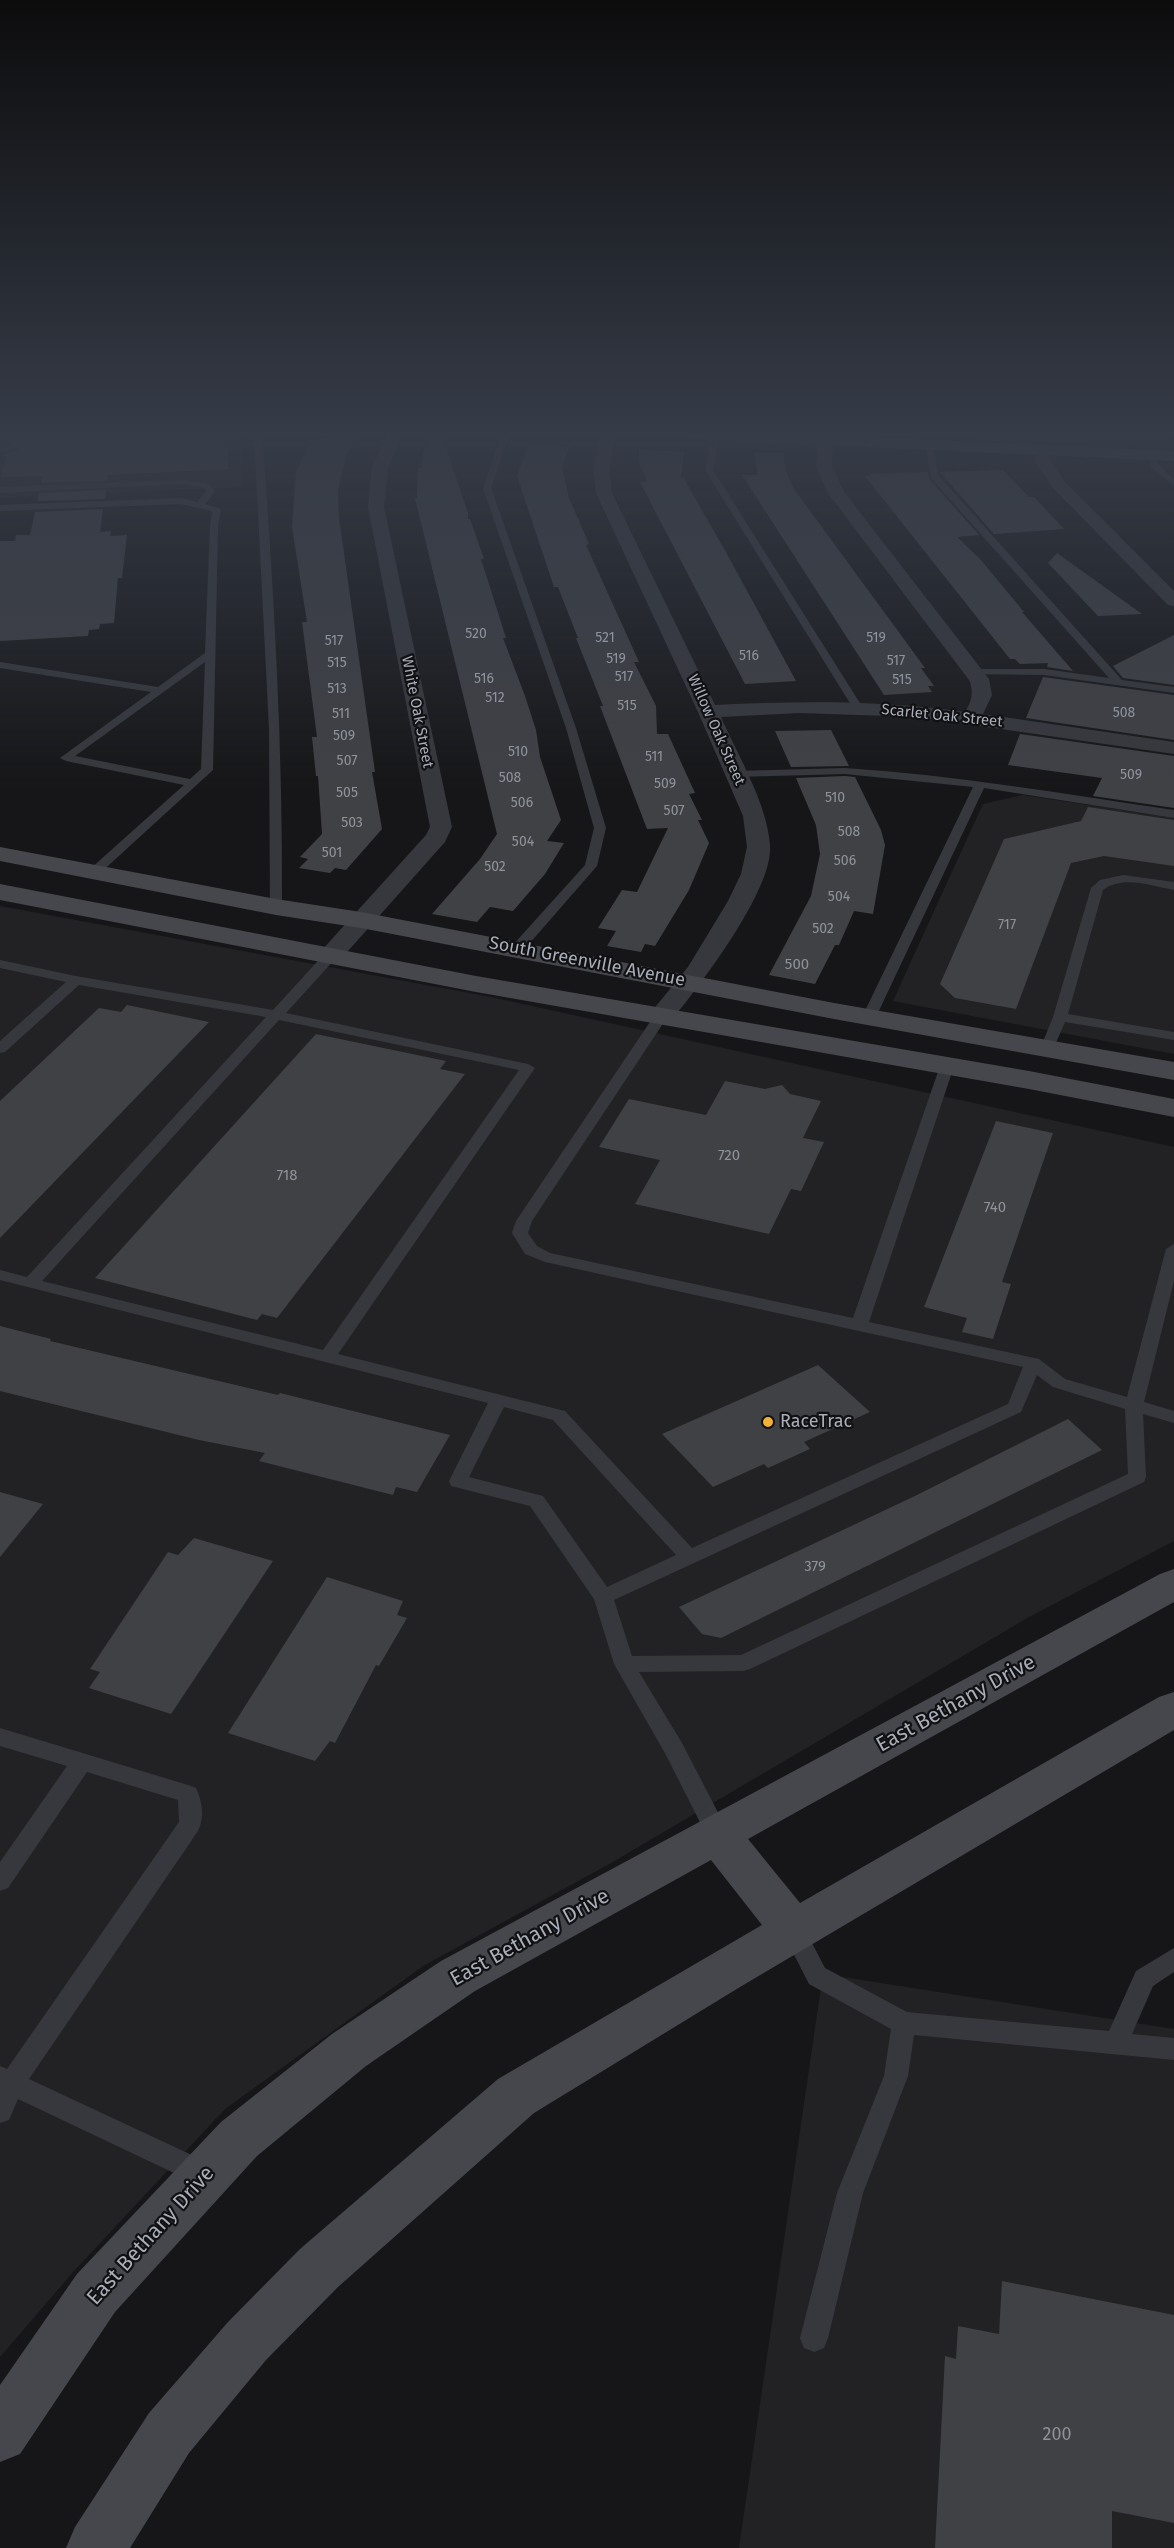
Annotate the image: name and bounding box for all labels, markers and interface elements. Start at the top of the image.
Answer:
house number: 520 [465,626,487,642]
house number: 521 [595,630,615,646]
house number: 519 [866,630,886,646]
house number: 517 [325,633,343,649]
house number: 516 [739,648,759,664]
house number: 519 [606,651,626,667]
house number: 517 [887,653,905,669]
house number: 515 [327,655,347,671]
street label: White Oak Street [397,655,437,769]
house number: 517 [615,669,633,685]
house number: 516 [474,671,494,687]
street label: Willow Oak Street [683,672,749,788]
house number: 515 [892,672,912,688]
house number: 513 [327,681,347,697]
house number: 512 [485,690,505,706]
house number: 515 [617,698,637,714]
street label: Scarlet Oak Street [881,701,1003,731]
house number: 508 [1113,705,1135,721]
house number: 511 [332,706,350,722]
house number: 509 [333,728,355,744]
house number: 510 [508,744,528,760]
house number: 511 [645,749,663,765]
house number: 507 [337,753,357,769]
house number: 509 [1120,767,1142,783]
house number: 508 [499,770,521,786]
house number: 509 [654,776,676,792]
house number: 505 [336,785,358,801]
house number: 510 [825,790,845,806]
house number: 506 [511,795,533,811]
house number: 507 [664,803,684,819]
house number: 503 [341,815,363,831]
house number: 508 [838,824,860,840]
house number: 504 [512,834,534,850]
house number: 501 [322,845,342,861]
house number: 506 [834,853,856,869]
house number: 502 [484,859,506,875]
house number: 504 [828,889,850,905]
house number: 717 [998,917,1016,933]
house number: 502 [812,921,834,937]
street label: South Greenville Avenue [487,932,687,992]
house number: 500 [785,956,809,974]
house number: 720 [718,1147,740,1165]
house number: 718 [276,1167,298,1185]
house number: 740 [984,1199,1006,1217]
place label: RaceTrac [780,1411,852,1433]
marker: RaceTrac [761,1415,775,1429]
house number: 379 [804,1558,826,1576]
street label: East Bethany Drive [872,1650,1040,1758]
street label: East Bethany Drive [446,1884,614,1992]
street label: East Bethany Drive [82,2161,220,2311]
house number: 200 [1043,2424,1071,2446]

